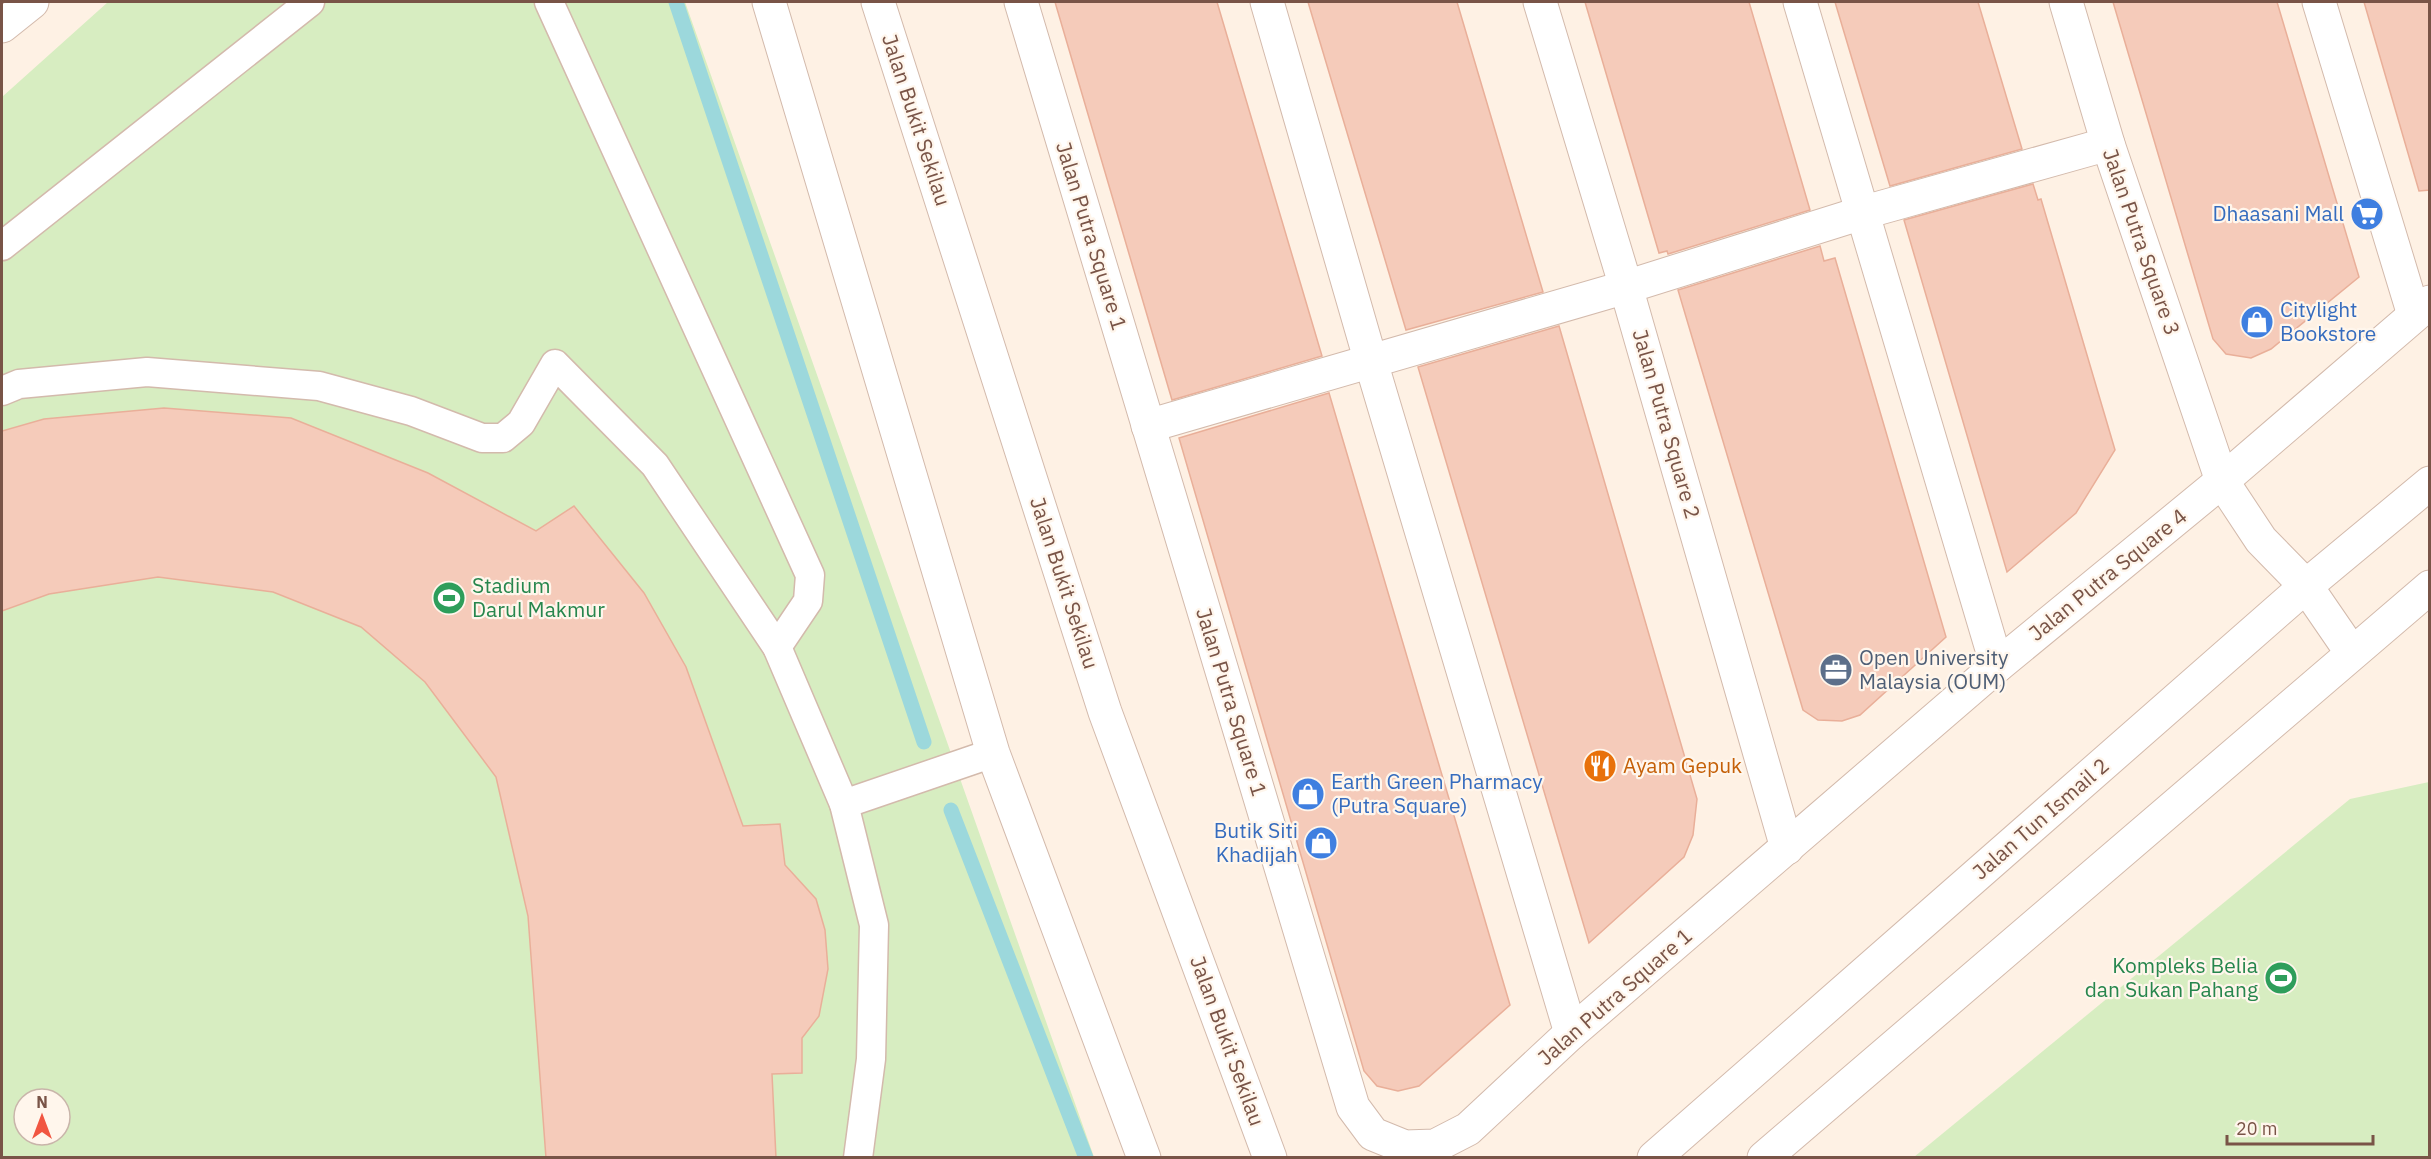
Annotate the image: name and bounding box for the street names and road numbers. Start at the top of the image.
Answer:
street label: Jalan Bukit Sekilau [876,30,958,209]
street label: Jalan Putra Square 1 [1050,138,1134,333]
street label: Jalan Putra Square 3 [2097,145,2187,339]
street label: Jalan Putra Square 2 [1627,326,1707,522]
street label: Jalan Bukit Sekilau [1024,493,1106,672]
street label: Jalan Putra Square 4 [2022,502,2192,647]
street label: Jalan Putra Square 1 [1190,604,1274,799]
street label: Jalan Tun Ismail 2 [1966,751,2115,885]
street label: Jalan Putra Square 1 [1531,921,1697,1071]
street label: Jalan Bukit Sekilau [1184,952,1272,1130]

